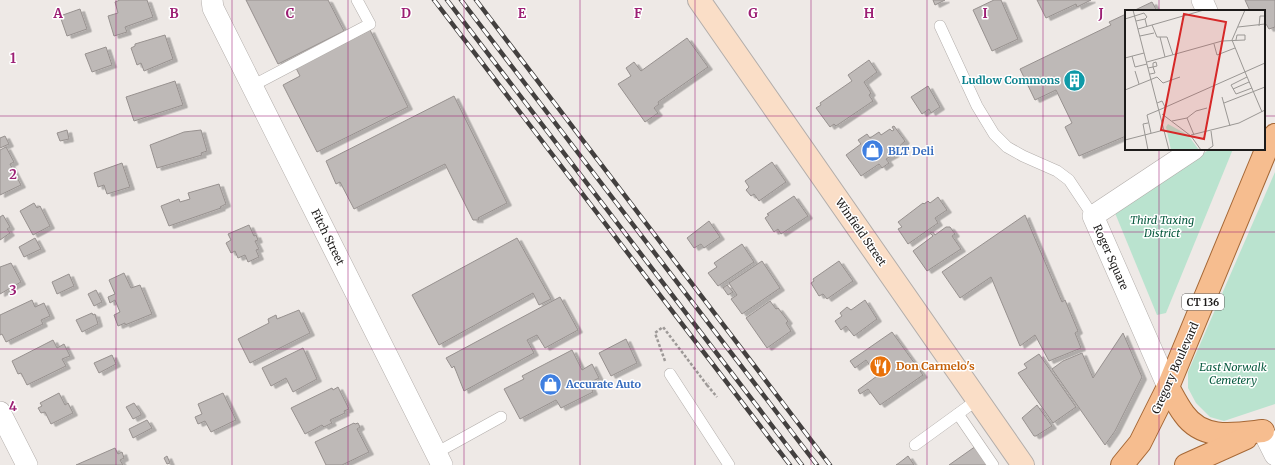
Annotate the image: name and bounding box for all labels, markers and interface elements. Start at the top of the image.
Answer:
text: A [52,5,63,22]
text: B [169,5,179,22]
text: C [286,5,295,22]
text: D [401,5,411,22]
text: E [518,5,527,22]
text: F [634,5,642,22]
text: G [748,5,758,22]
text: H [864,5,875,22]
text: I [982,5,988,22]
text: J [1097,5,1104,22]
inset map [1125,10,1265,150]
text: 1 [10,50,16,67]
building icon: Ludlow Commons [1062,67,1088,93]
place label: Ludlow Commons [962,73,1060,87]
shop icon: BLT Deli [860,138,886,164]
place label: BLT Deli [888,144,934,158]
text: 2 [9,166,17,183]
street label: Winfield Street [832,195,890,269]
street label: Fitch Street [308,207,348,268]
park label: Third Taxing District [1130,213,1194,240]
street label: Roger Square [1090,222,1132,292]
text: 3 [9,282,17,299]
road number: CT 136 [1182,294,1224,310]
street label: Gregory Boulevard [1149,320,1202,416]
restaurant icon: Don Carmelo's [868,353,894,379]
place label: Don Carmelo's [896,359,975,373]
park label: East Norwalk Cemetery [1199,360,1267,387]
shop icon: Accurate Auto [537,371,563,397]
place label: Accurate Auto [565,377,641,391]
text: 4 [9,398,18,415]

